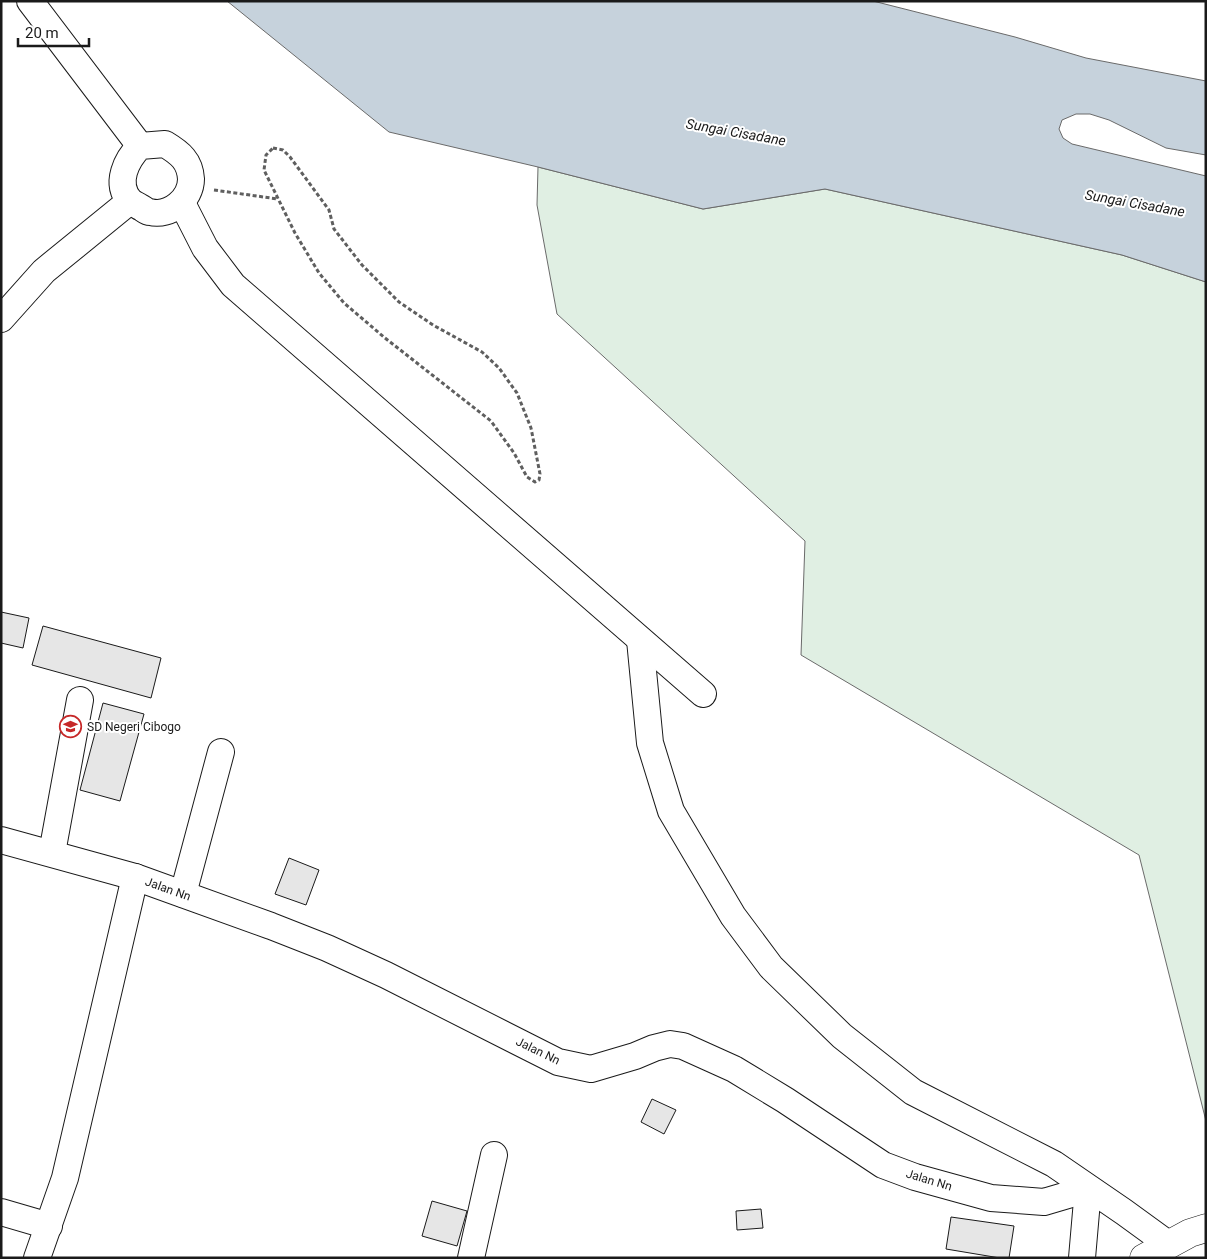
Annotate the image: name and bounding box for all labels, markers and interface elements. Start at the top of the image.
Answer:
scale bar [18,15,89,47]
text: 20 m [25,24,59,42]
water label: Sungai Cisadane [685,115,787,149]
water label: Sungai Cisadane [1084,186,1186,220]
school or university icon: SD Negeri Cibogo [59,715,83,739]
place label: SD Negeri Cibogo [87,720,181,734]
street label: Jalan Nn [143,874,193,904]
street label: Jalan Nn [514,1034,562,1068]
street label: Jalan Nn [904,1166,954,1194]

